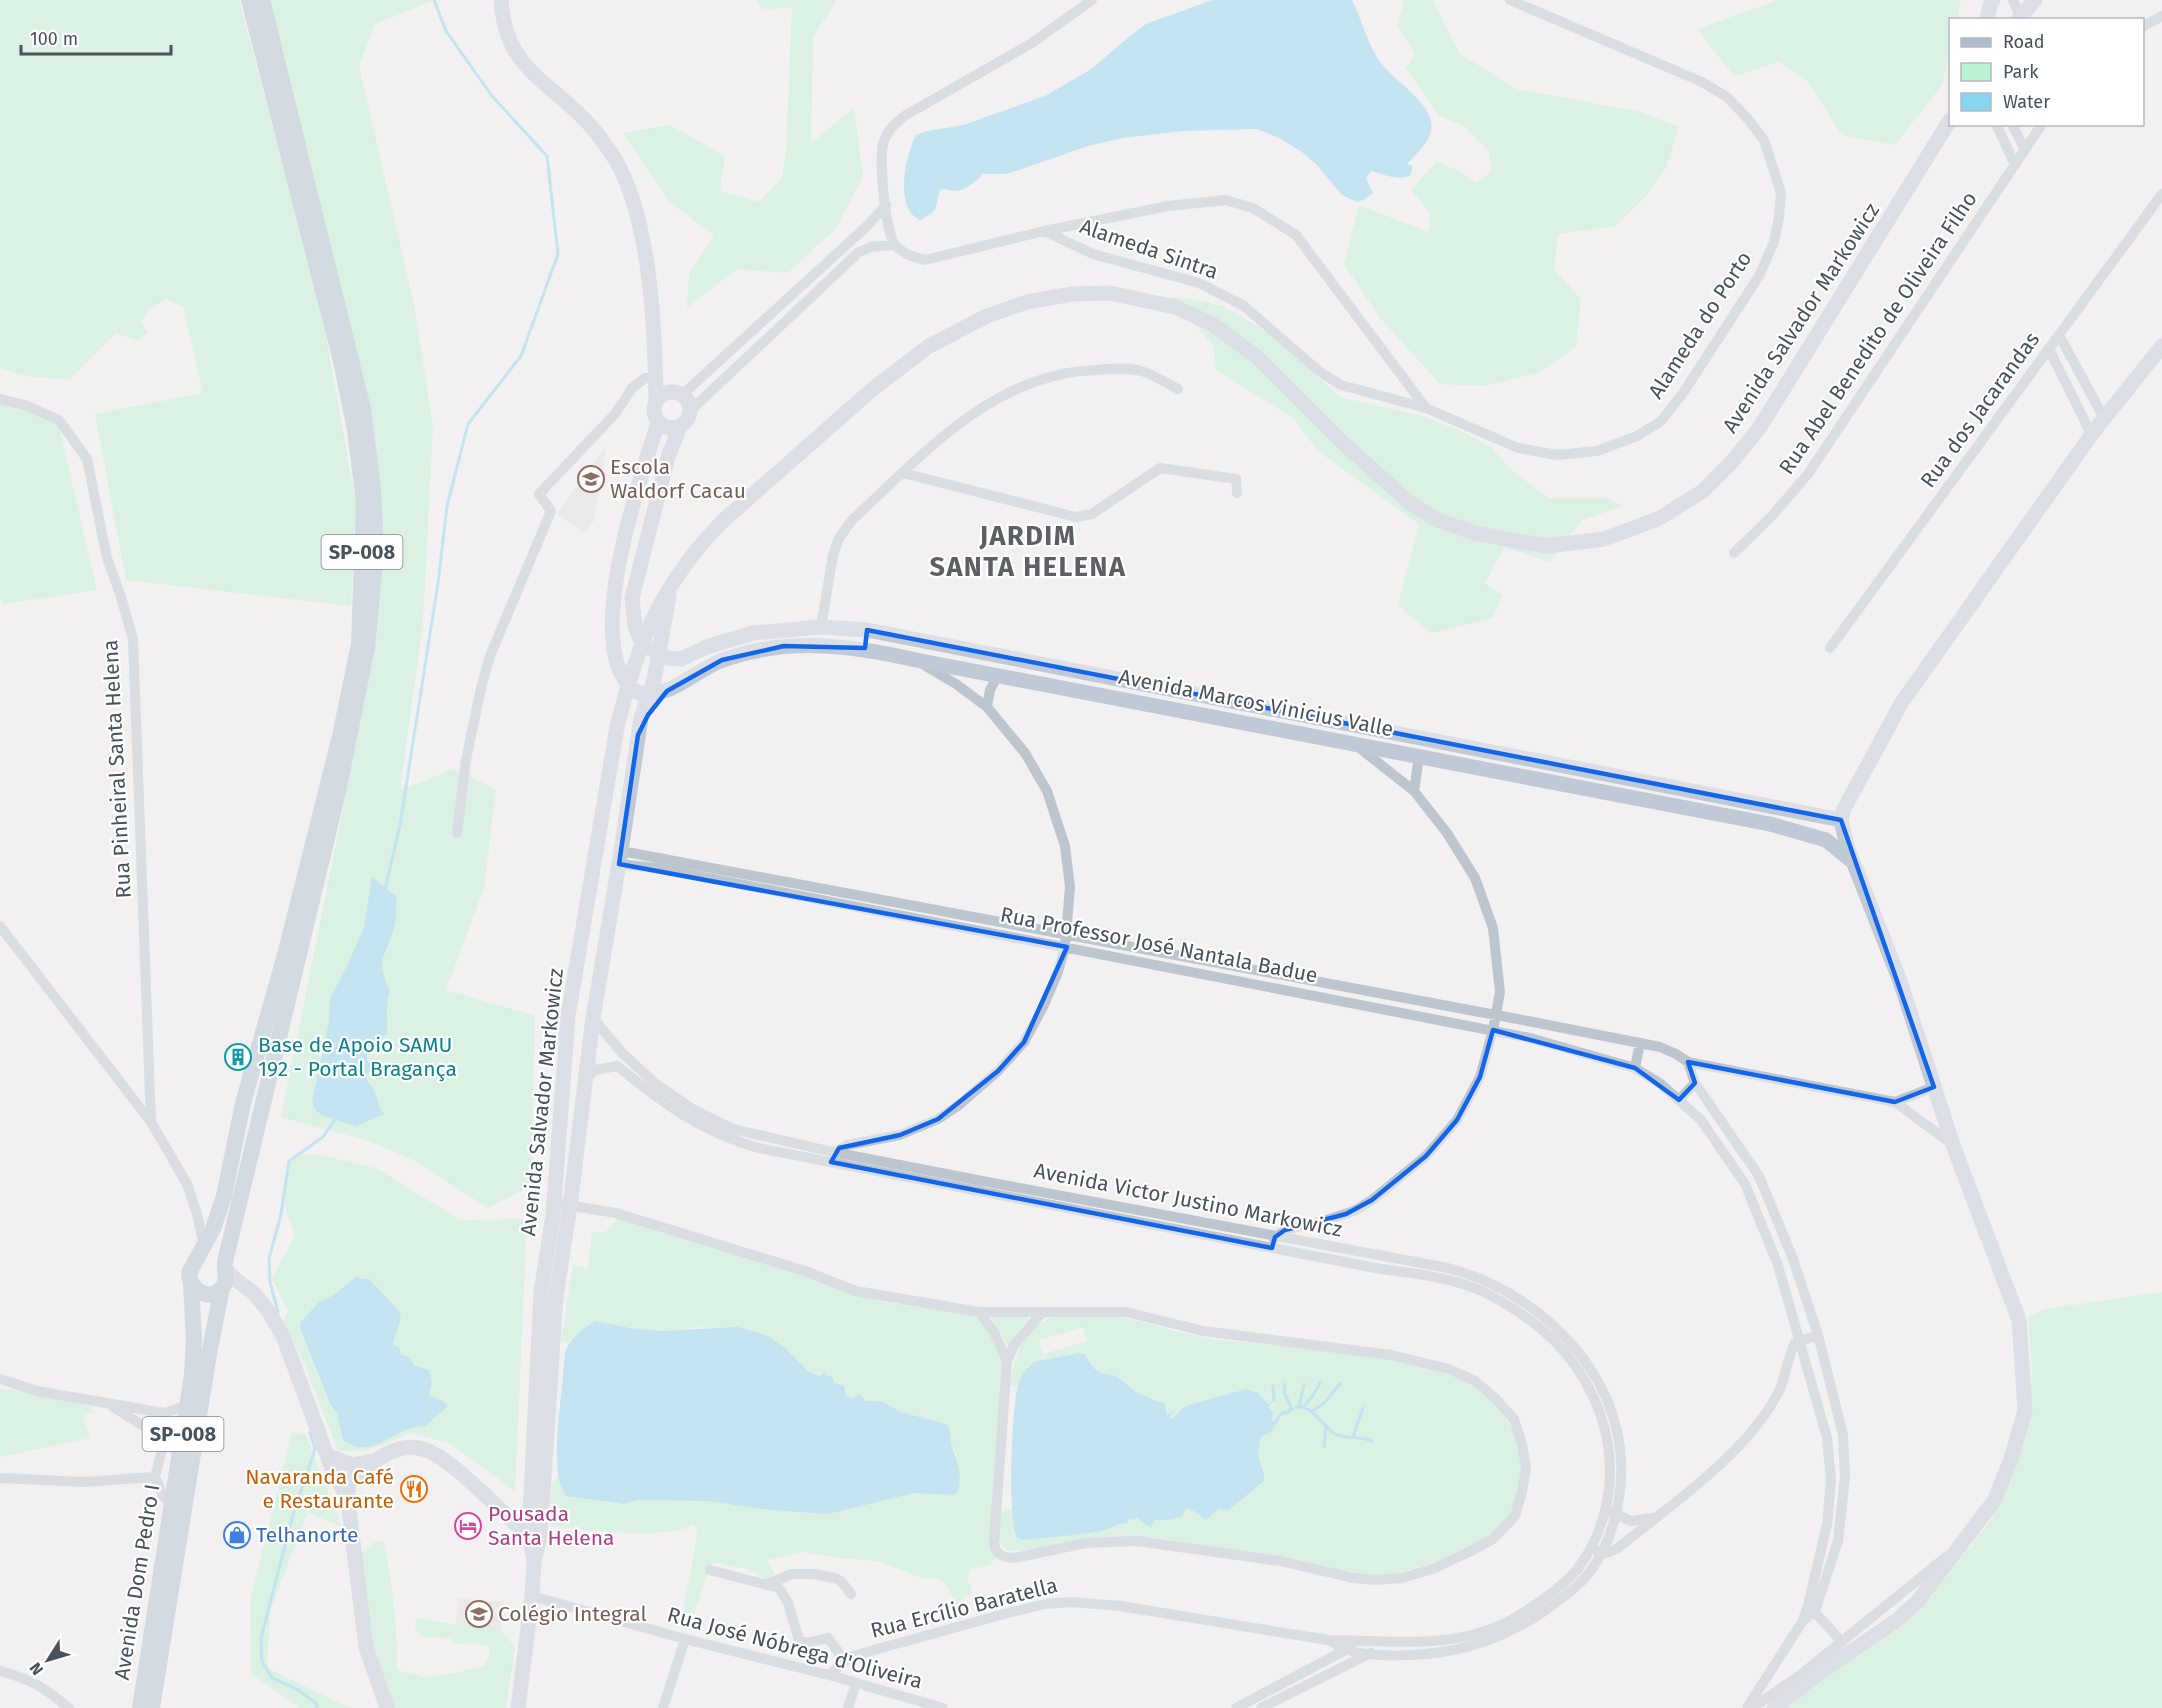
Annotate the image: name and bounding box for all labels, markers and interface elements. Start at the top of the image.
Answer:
scale bar [21,18,171,56]
legend [1949,18,2144,126]
text: 100 m [30,28,78,50]
text: Road [2003,31,2045,53]
text: Park [2003,61,2039,83]
text: Water [2003,91,2050,113]
street label: Rua Abel Benedito de Oliveira Filho [1773,187,1983,479]
street label: Avenida Salvador Markowicz [1717,198,1885,438]
street label: Alameda Sintra [1076,213,1222,285]
street label: Alameda do Porto [1643,246,1757,404]
street label: Rua dos Jacarandas [1915,327,2045,493]
place label: Escola Waldorf Cacau [610,454,746,504]
school or university icon: Escola Waldorf Cacau [576,464,606,494]
district label: JARDIM SANTA HELENA [930,520,1126,583]
road number: SP-008 [322,535,403,569]
street label: Rua Pinheiral Santa Helena [97,639,137,899]
street label: Avenida Marcos Vinicius Valle [1117,664,1395,742]
street label: Rua Professor José Nantala Badue [998,901,1320,989]
street label: Avenida Salvador Markowicz [515,967,569,1237]
place label: Base de Apoio SAMU 192 - Portal Bragança [258,1032,457,1082]
building icon: Base de Apoio SAMU 192 - Portal Bragança [223,1042,253,1072]
street label: Avenida Victor Justino Markowicz [1032,1157,1344,1243]
road number: SP-008 [142,1417,224,1451]
place label: Navaranda Café e Restaurante [245,1464,394,1514]
restaurant icon: Navaranda Café e Restaurante [399,1474,429,1504]
street label: Avenida Dom Pedro I [109,1482,165,1682]
place label: Pousada Santa Helena [488,1501,615,1551]
hotel icon: Pousada Santa Helena [453,1511,483,1541]
shop icon: Telhanorte [222,1520,252,1550]
place label: Telhanorte [256,1522,358,1548]
street label: Rua Ercílio Baratella [868,1572,1060,1644]
school or university icon: Colégio Integral [464,1599,494,1629]
place label: Colégio Integral [498,1601,647,1627]
street label: Rua José Nóbrega d'Oliveira [665,1601,925,1695]
north arrow [18,1630,78,1690]
text: N [26,1659,47,1679]

